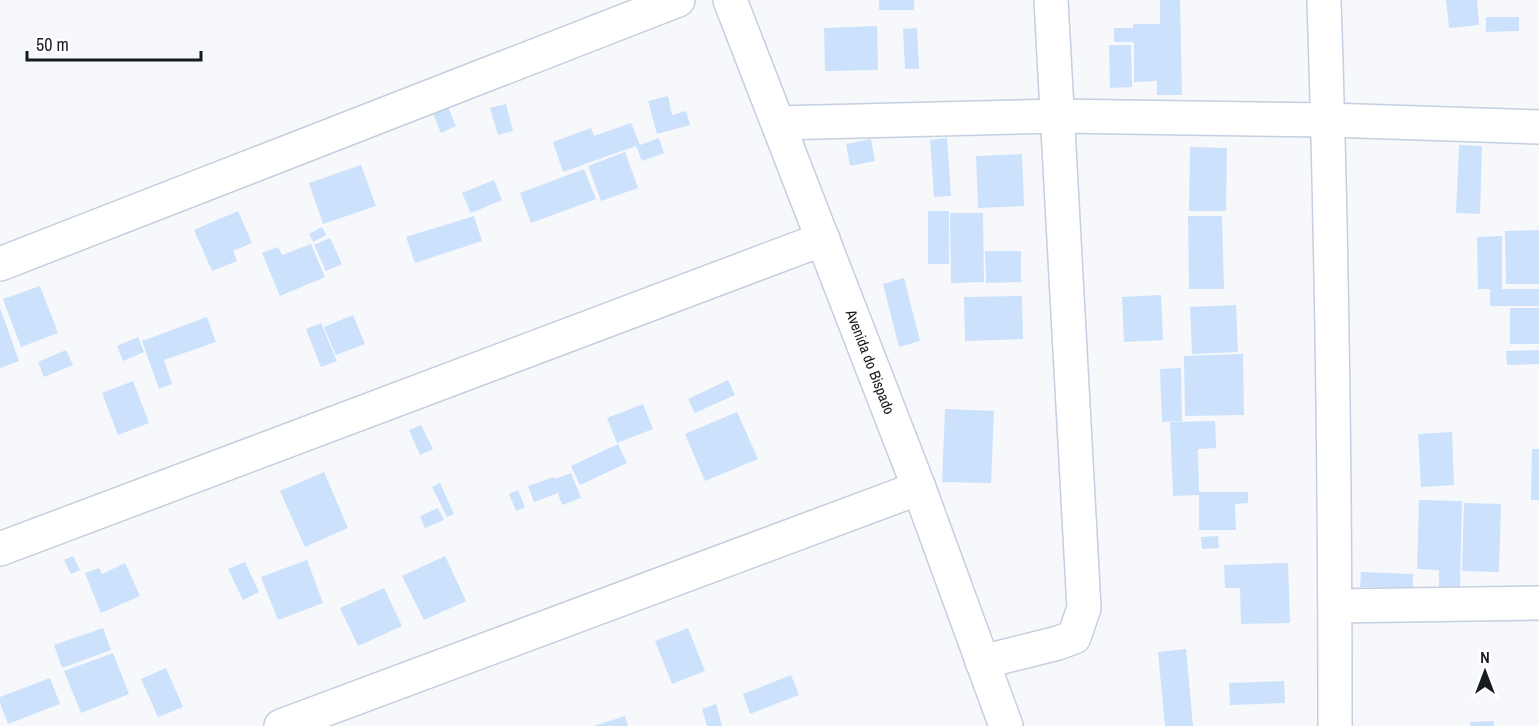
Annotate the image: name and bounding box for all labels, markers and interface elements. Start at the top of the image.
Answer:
scale bar [27,24,201,62]
text: 50 m [36,32,69,57]
street label: Avenida do Bispado [840,306,900,417]
north arrow [1455,642,1515,702]
text: N [1480,646,1490,668]

